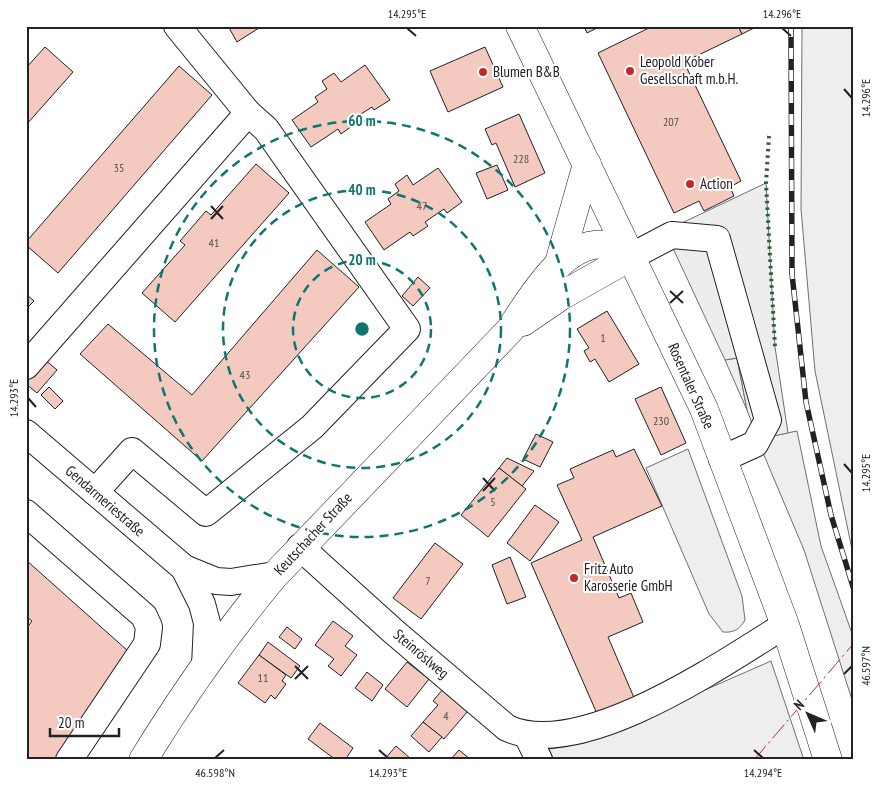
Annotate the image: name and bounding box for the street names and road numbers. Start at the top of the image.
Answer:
street label: Rosentaler Straße [664,340,719,432]
street label: Gendarmeriestraße [62,461,149,540]
street label: Keutschacher Straße [269,488,356,579]
street label: Steinröslweg [390,625,453,682]

